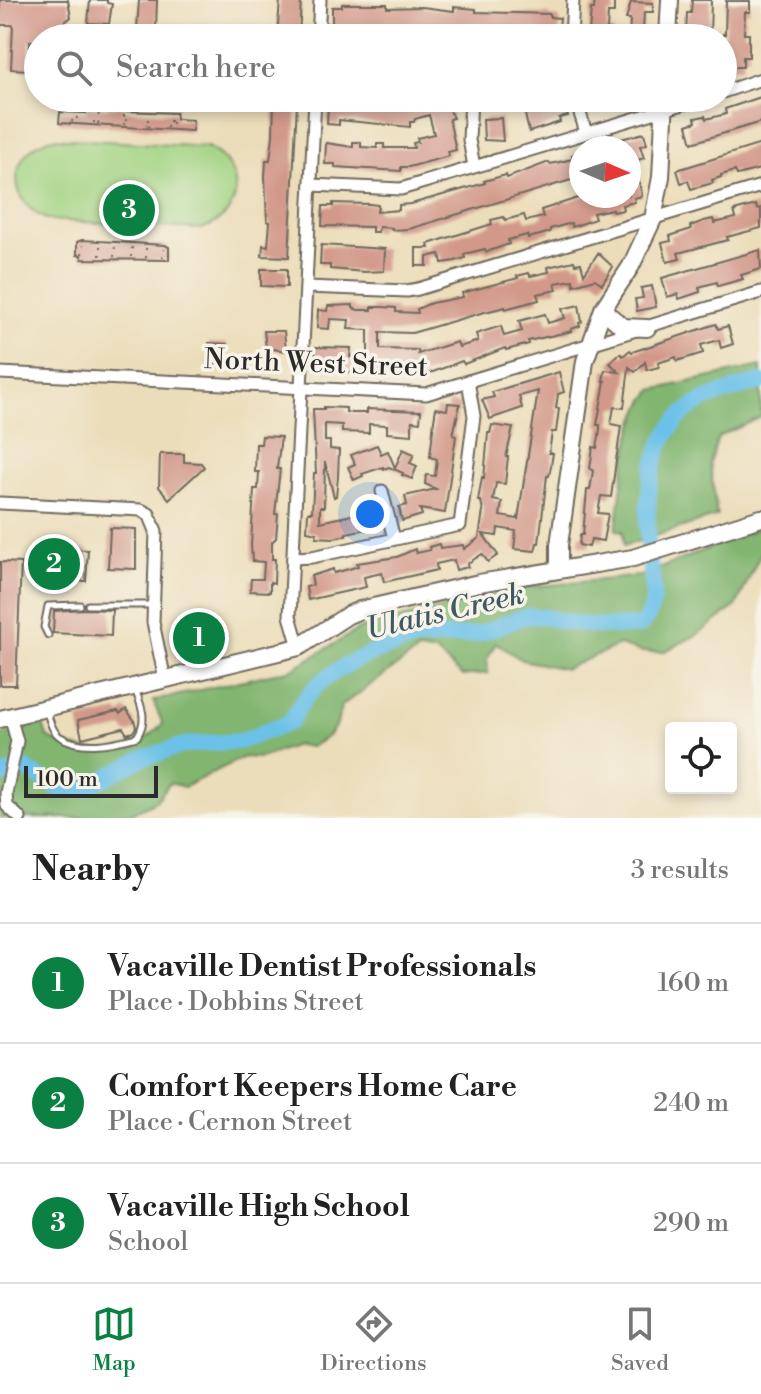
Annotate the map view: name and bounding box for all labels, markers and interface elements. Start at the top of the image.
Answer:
search box [24,24,737,112]
icon: search [52,46,96,90]
text: Search here [116,49,276,87]
north arrow [569,136,641,208]
pin: 3 [103,180,155,240]
street label: North West Street [204,342,428,385]
your location [350,494,390,534]
pin: 2 [28,534,80,594]
water label: Ulatis Creek [362,575,528,649]
pin: 1 [173,608,225,668]
map controls [665,722,737,794]
button: locate [665,722,737,794]
scale bar [24,762,158,798]
text: 100 m [36,766,98,793]
text: Nearby [32,849,150,891]
text: 3 results [631,854,729,886]
text: Vacaville Dentist Professionals [108,948,536,986]
text: 1 [52,967,64,999]
text: 160 m [658,967,729,999]
text: Place · Dobbins Street [108,986,364,1018]
text: Comfort Keepers Home Care [108,1068,517,1106]
text: 2 [50,1087,66,1119]
text: 240 m [653,1087,729,1119]
text: Place · Cernon Street [108,1106,352,1138]
text: Vacaville High School [108,1188,410,1226]
text: 3 [50,1207,66,1239]
text: 290 m [653,1207,729,1239]
text: School [108,1226,188,1258]
tab: Map [92,1302,136,1377]
tab: Directions [321,1302,427,1377]
tab: Saved [611,1302,669,1377]

